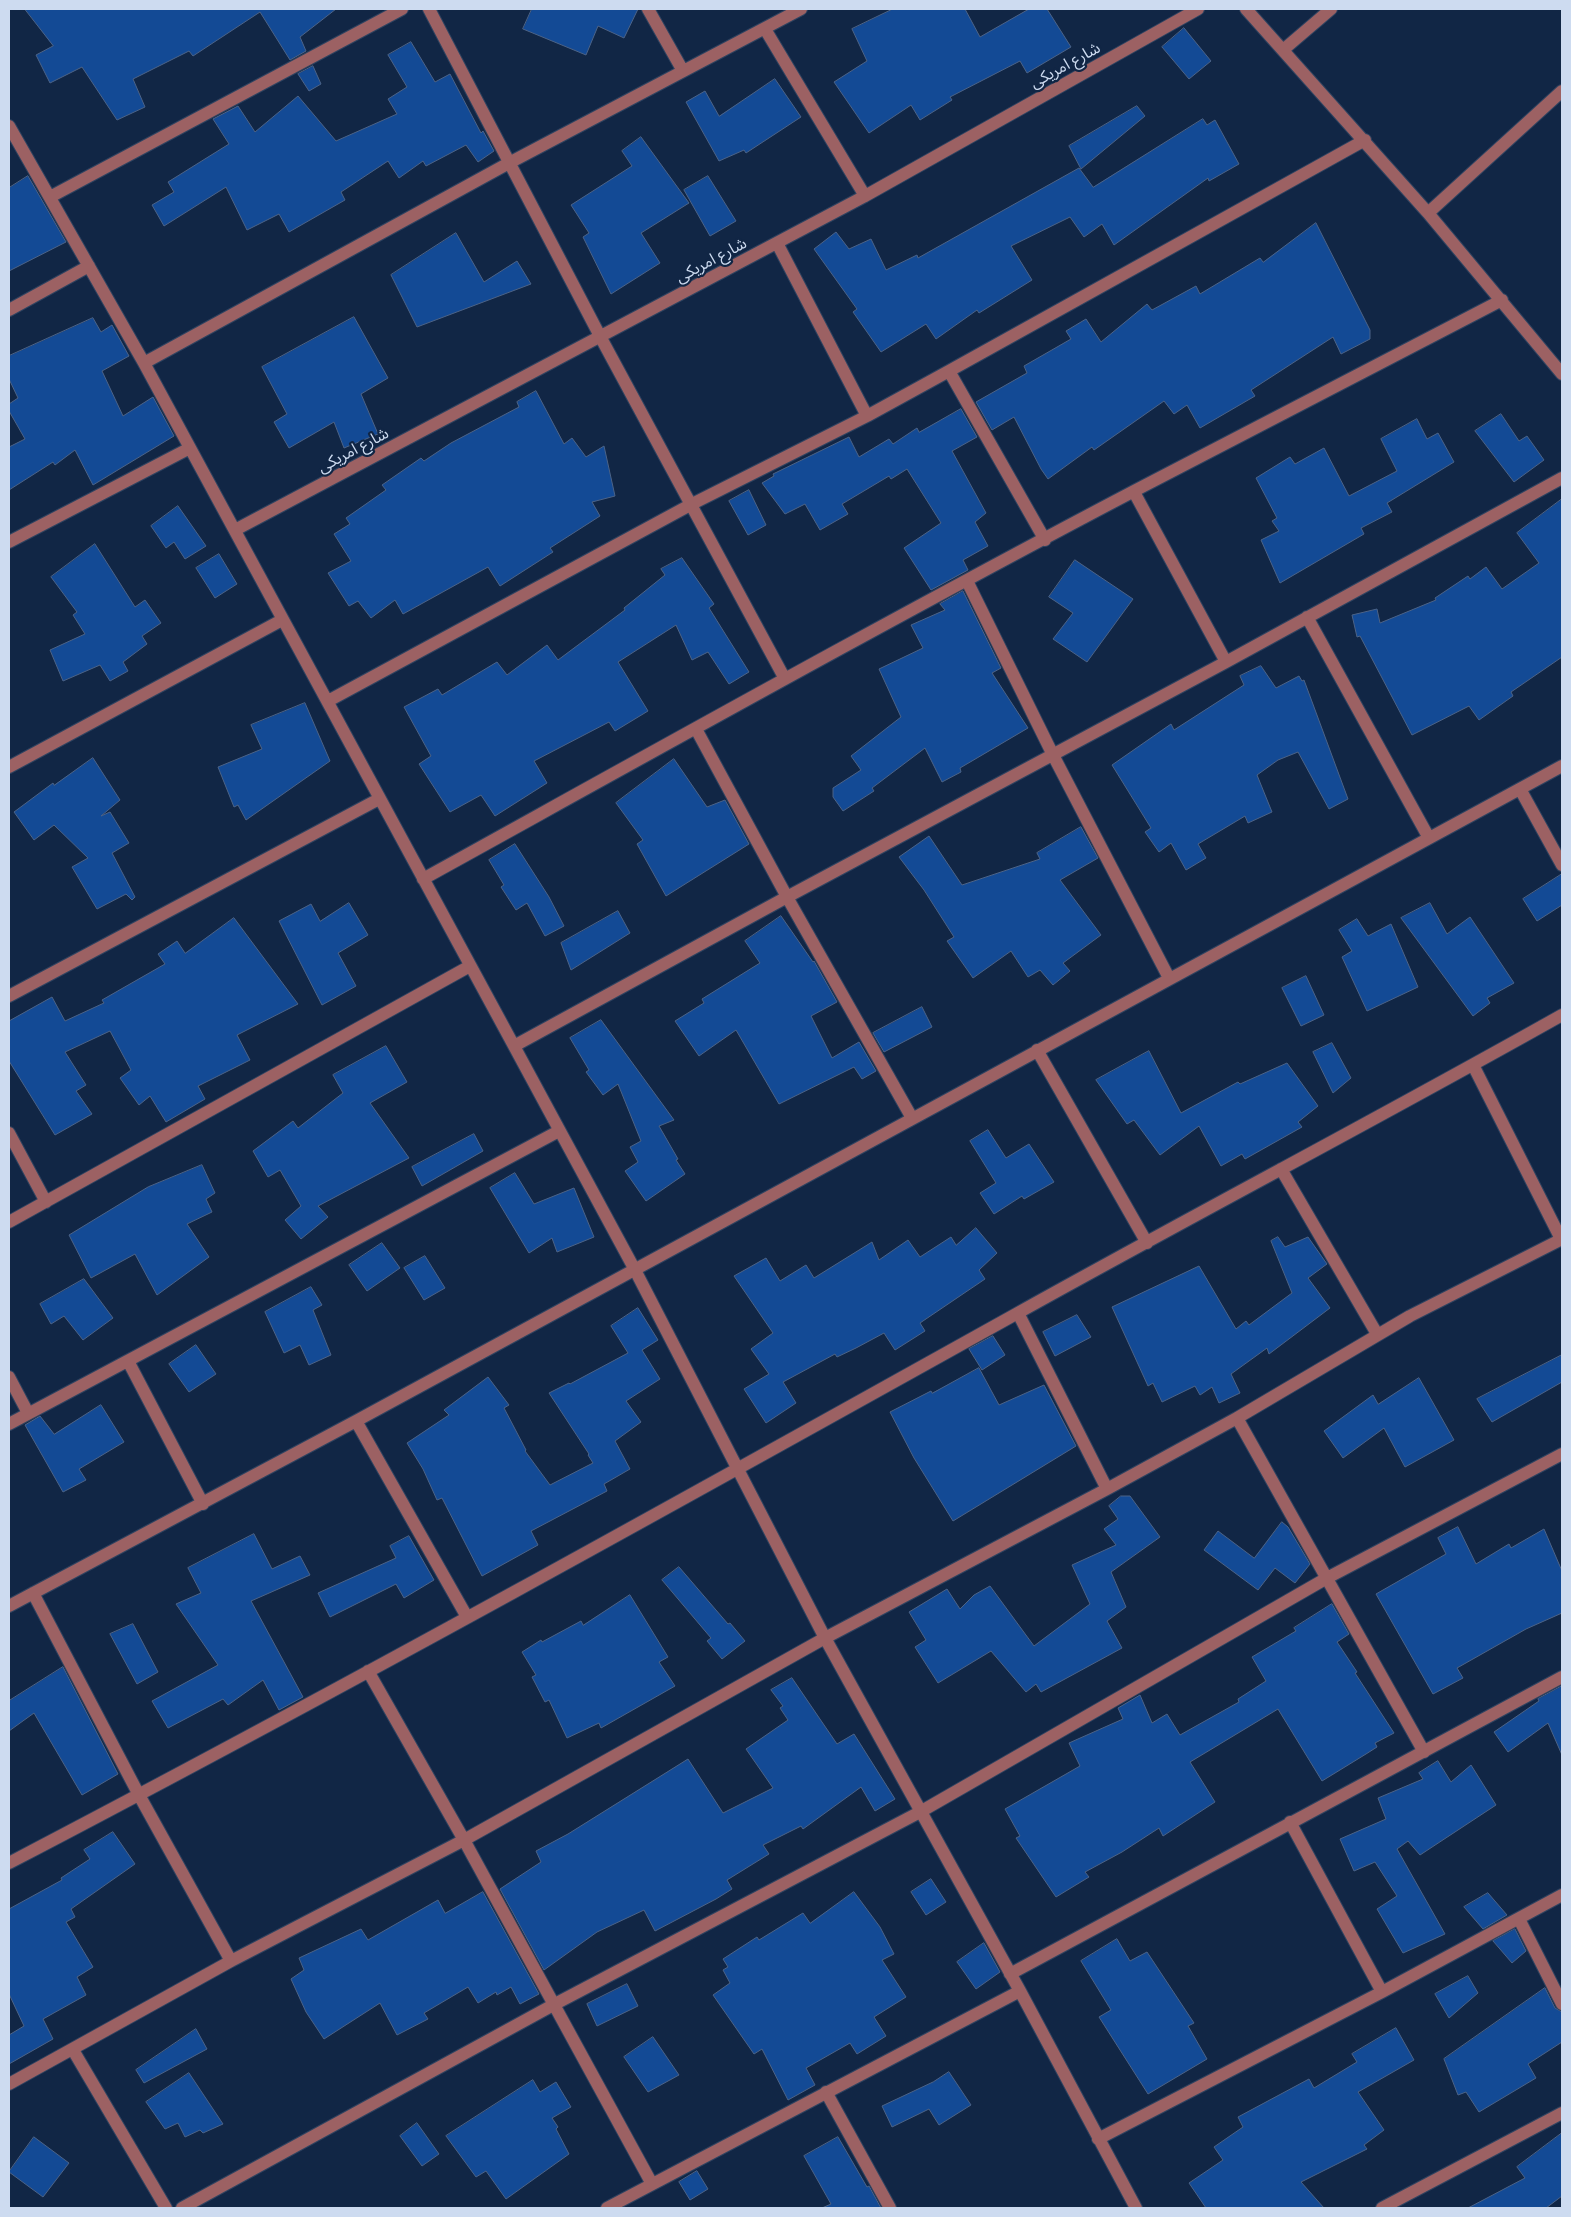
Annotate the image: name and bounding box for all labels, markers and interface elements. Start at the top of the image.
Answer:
street label: شارع امريكى [1026,38,1104,92]
street label: شارع امريكى [672,233,750,287]
street label: شارع امريكى [314,423,392,477]

